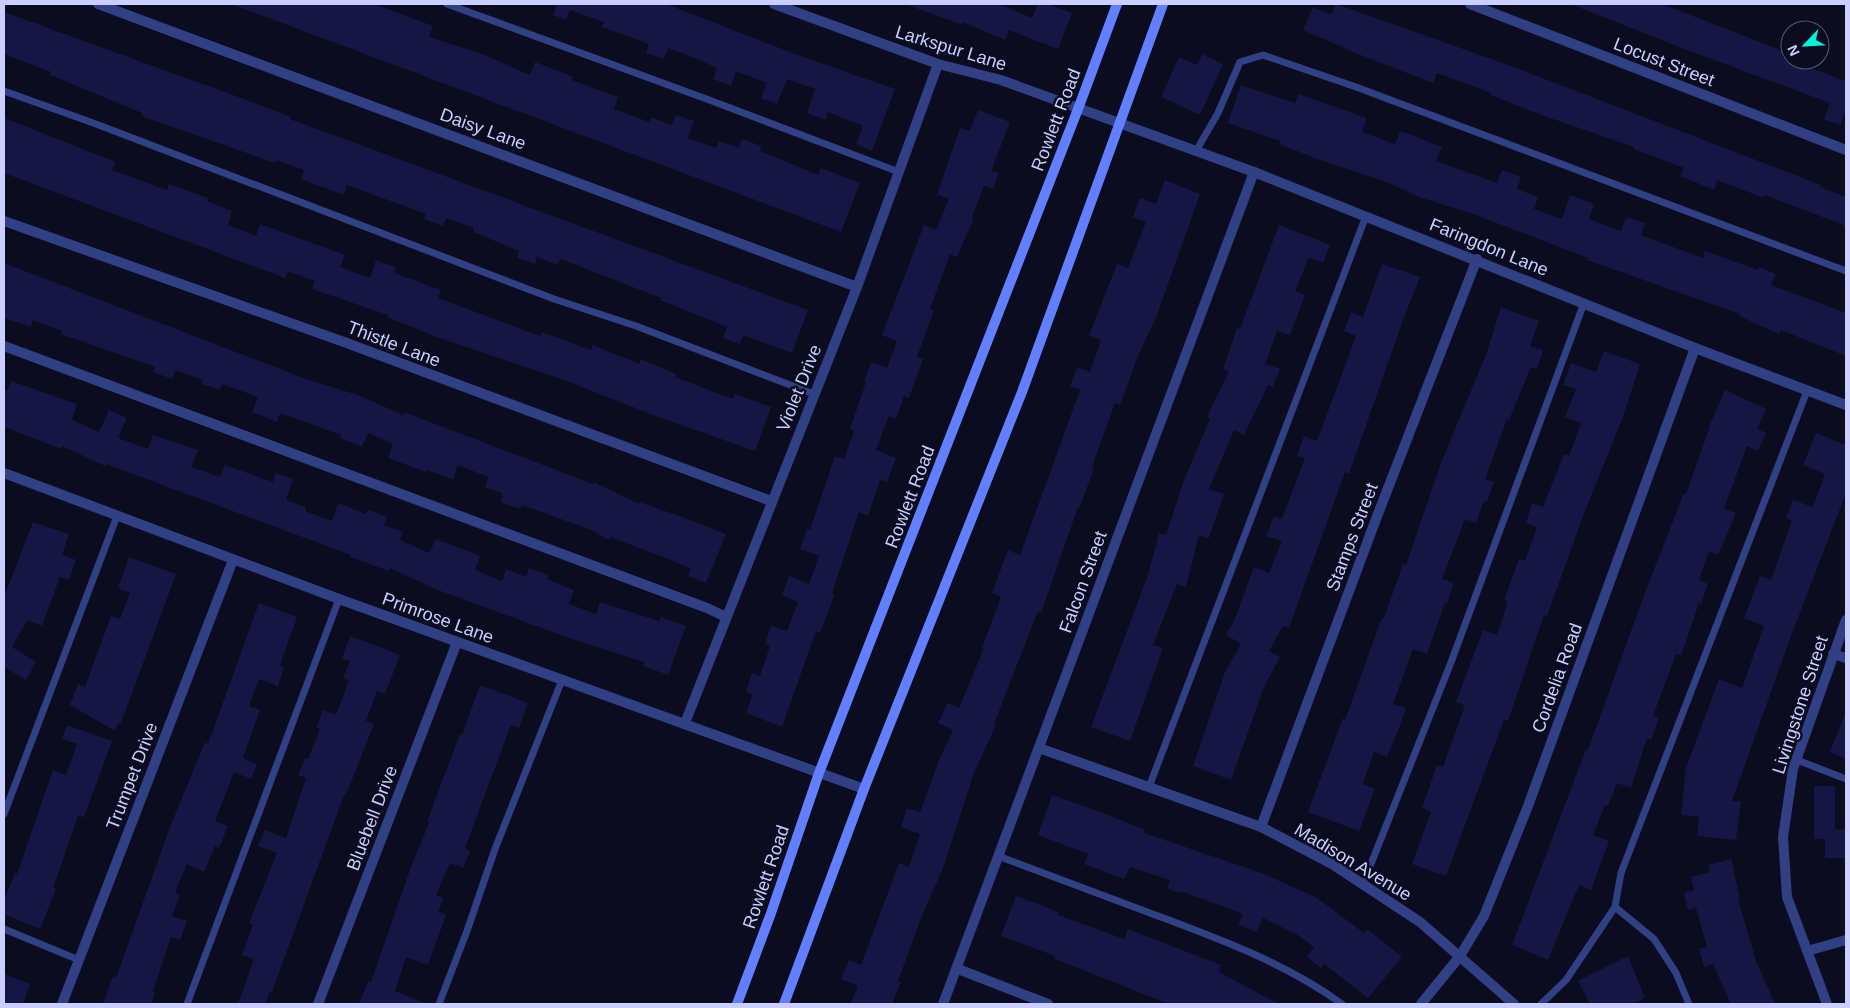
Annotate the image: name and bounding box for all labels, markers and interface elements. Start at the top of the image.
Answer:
north arrow [1780,20,1830,70]
street label: Larkspur Lane [893,22,1009,74]
street label: Locust Street [1611,34,1717,90]
text: N [1784,43,1803,58]
street label: Rowlett Road [1027,66,1085,174]
street label: Daisy Lane [437,104,529,154]
street label: Faringdon Lane [1427,214,1551,280]
street label: Thistle Lane [345,317,443,371]
street label: Violet Drive [773,342,825,434]
street label: Rowlett Road [881,443,939,551]
street label: Stamps Street [1322,480,1382,594]
street label: Falcon Street [1055,528,1111,636]
street label: Primrose Lane [380,589,496,647]
street label: Cordelia Road [1528,621,1586,735]
street label: Livingstone Street [1768,633,1832,777]
street label: Trumpet Drive [102,720,162,832]
street label: Bluebell Drive [343,763,401,873]
street label: Madison Avenue [1291,819,1415,905]
street label: Rowlett Road [739,823,793,931]

